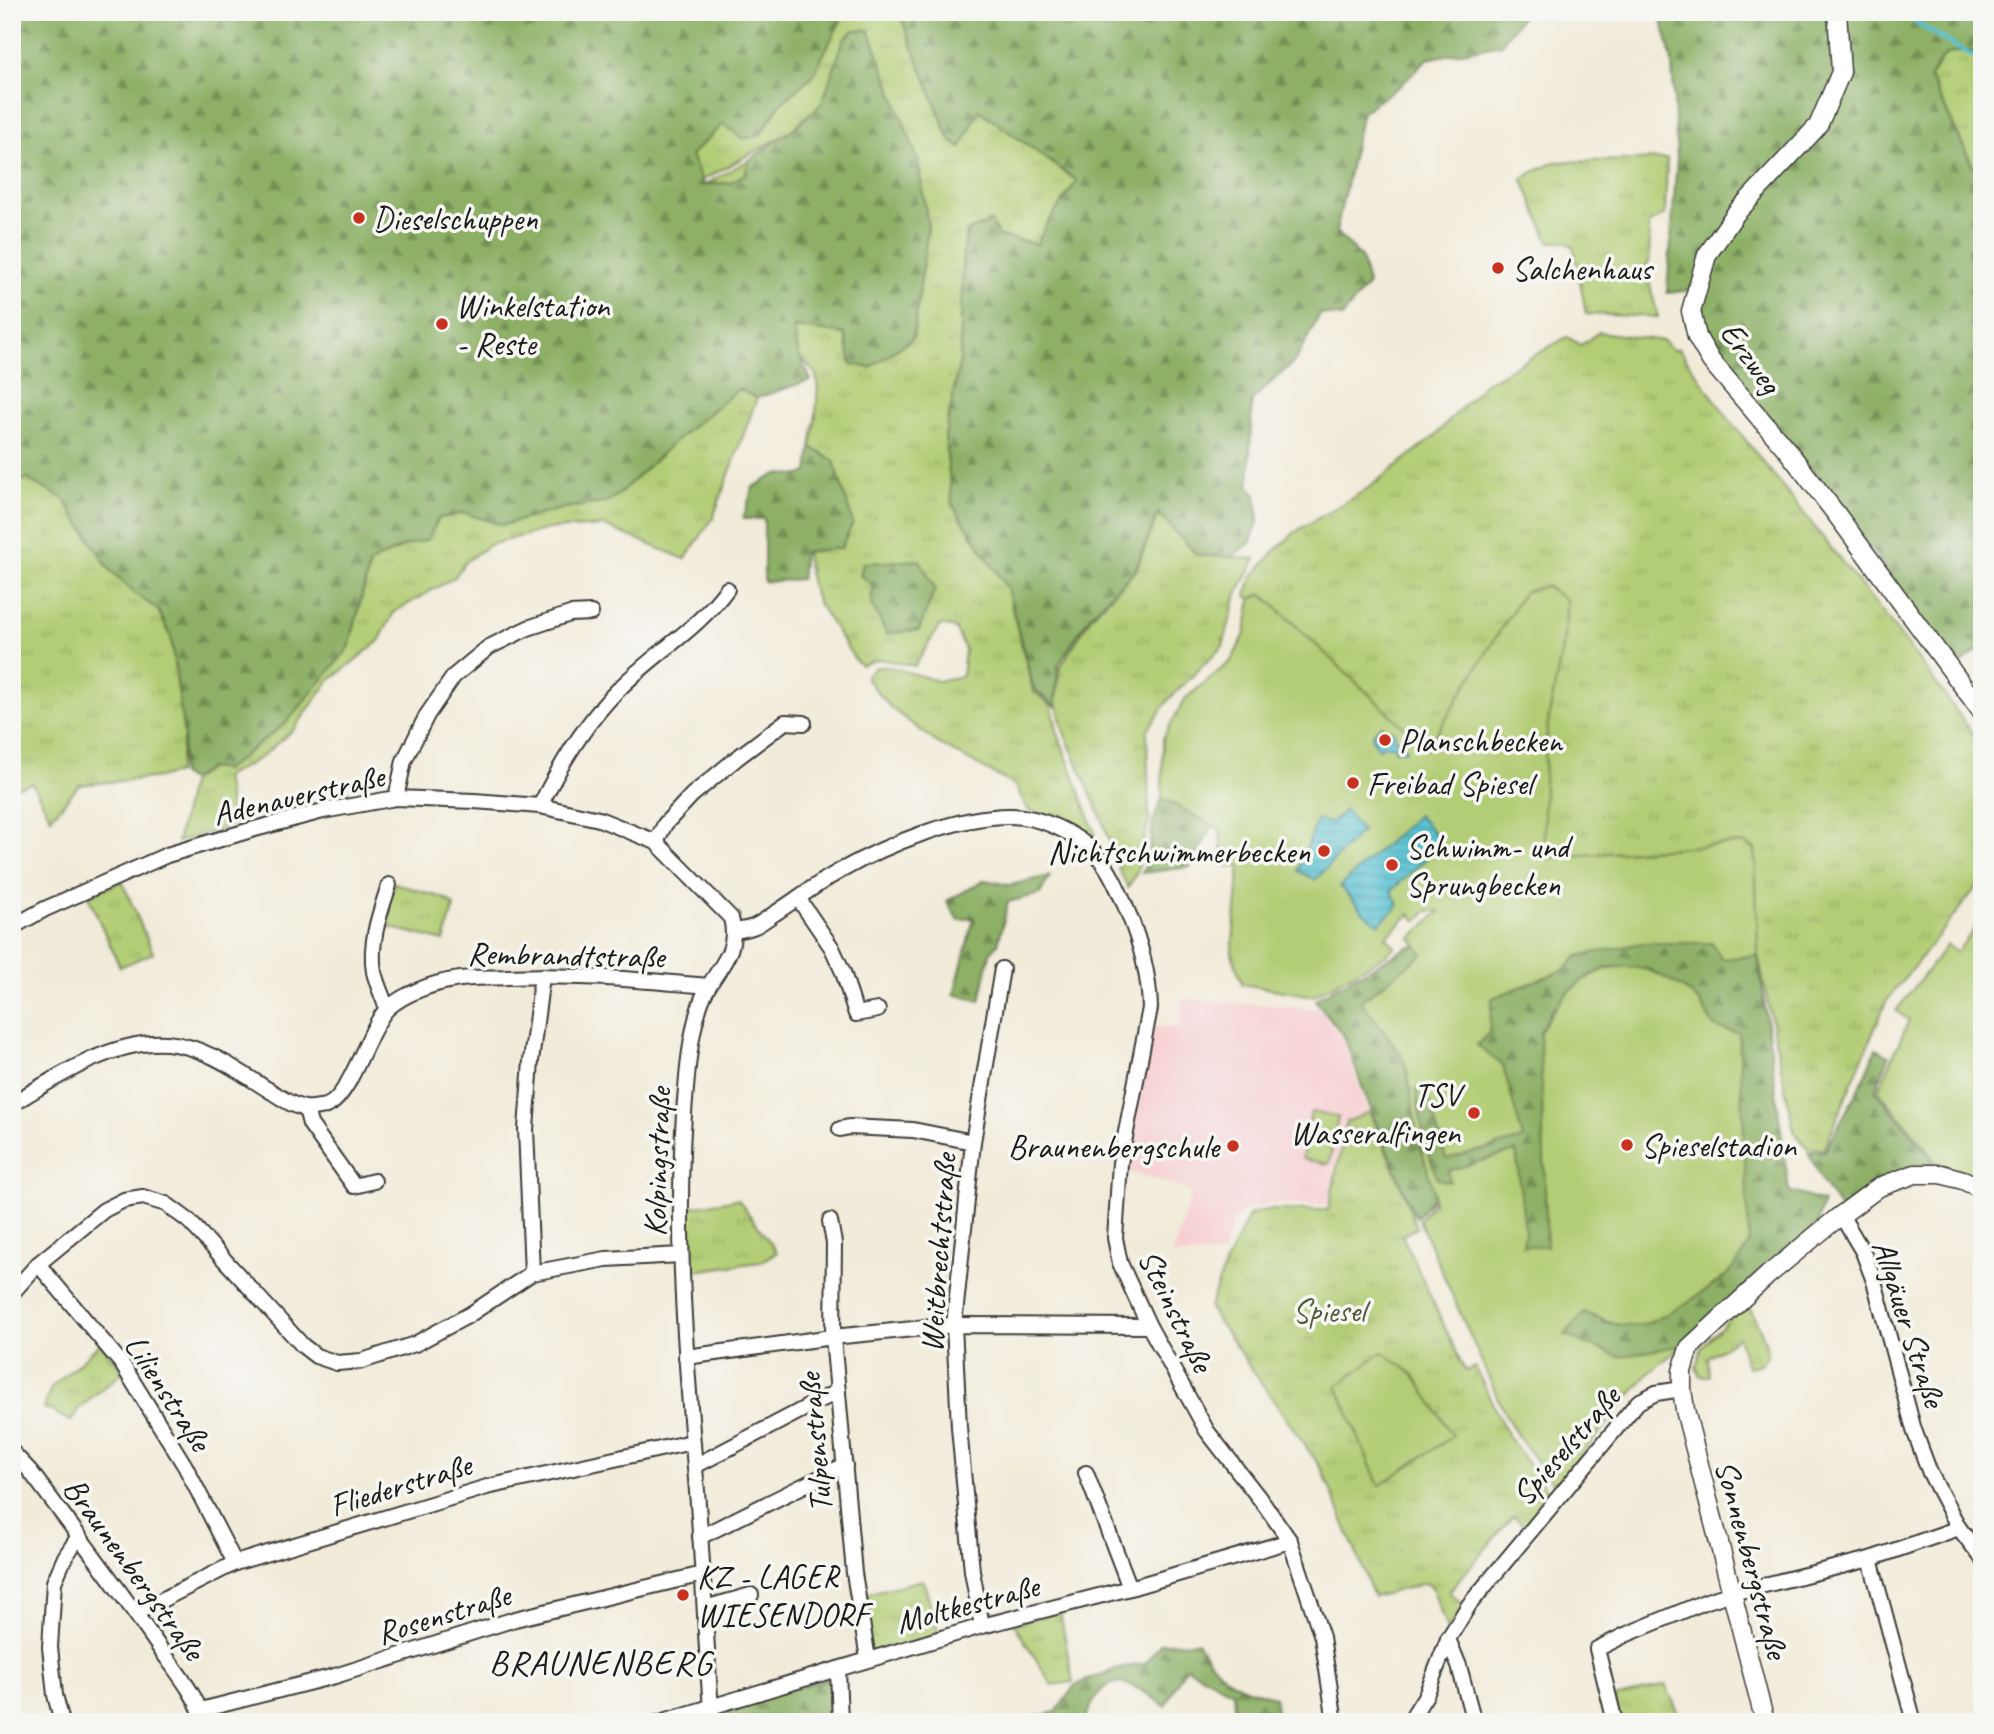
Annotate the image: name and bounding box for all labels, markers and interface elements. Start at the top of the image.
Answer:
place label: Dieselschuppen [373,198,538,240]
marker: Dieselschuppen [351,210,367,226]
place label: Salchenhaus [1512,248,1655,290]
marker: Salchenhaus [1490,260,1506,276]
place label: Winkelstation - Reste [456,285,611,365]
street label: Erzweg [1711,313,1792,403]
marker: Winkelstation - Reste [434,316,450,332]
place label: Planschbecken [1399,720,1564,762]
marker: Planschbecken [1377,732,1393,748]
street label: Adenauerstraße [209,754,390,835]
place label: Freibad Spiesel [1367,763,1538,805]
marker: Freibad Spiesel [1345,775,1361,791]
place label: Schwimm- und Sprungbecken [1406,826,1574,906]
place label: Nichtschwimmerbecken [1048,831,1310,873]
marker: Nichtschwimmerbecken [1316,843,1332,859]
marker: Schwimm- und Sprungbecken [1384,857,1400,873]
street label: Rembrandtstraße [467,932,667,978]
place label: TSV Wasseralfingen [1290,1074,1466,1154]
street label: Kolpingstraße [633,1085,681,1237]
marker: TSV Wasseralfingen [1466,1105,1482,1121]
place label: Spieselstadion [1641,1125,1797,1167]
place label: Braunenbergschule [1008,1126,1221,1168]
marker: Spieselstadion [1619,1137,1635,1153]
marker: Braunenbergschule [1225,1138,1241,1154]
street label: Weitbrechtstraße [910,1150,966,1354]
street label: Allgäuer Straße [1862,1235,1956,1414]
street label: Steinstraße [1129,1242,1225,1380]
park label: Spiesel [1293,1290,1371,1332]
street label: Lilienstraße [115,1327,222,1460]
street label: Tulpenstraße [788,1369,842,1514]
street label: Spieselstraße [1502,1375,1631,1514]
street label: Fliederstraße [324,1443,478,1526]
street label: Sonnenbergstraße [1705,1455,1799,1665]
street label: Braunenbergstraße [54,1469,216,1670]
place label: KZ - LAGER WIESENDORF [697,1556,874,1636]
street label: Moltkestraße [891,1564,1045,1643]
street label: Rosenstraße [371,1573,517,1654]
marker: KZ - LAGER WIESENDORF [675,1587,691,1603]
district label: BRAUNENBERG [489,1640,715,1685]

